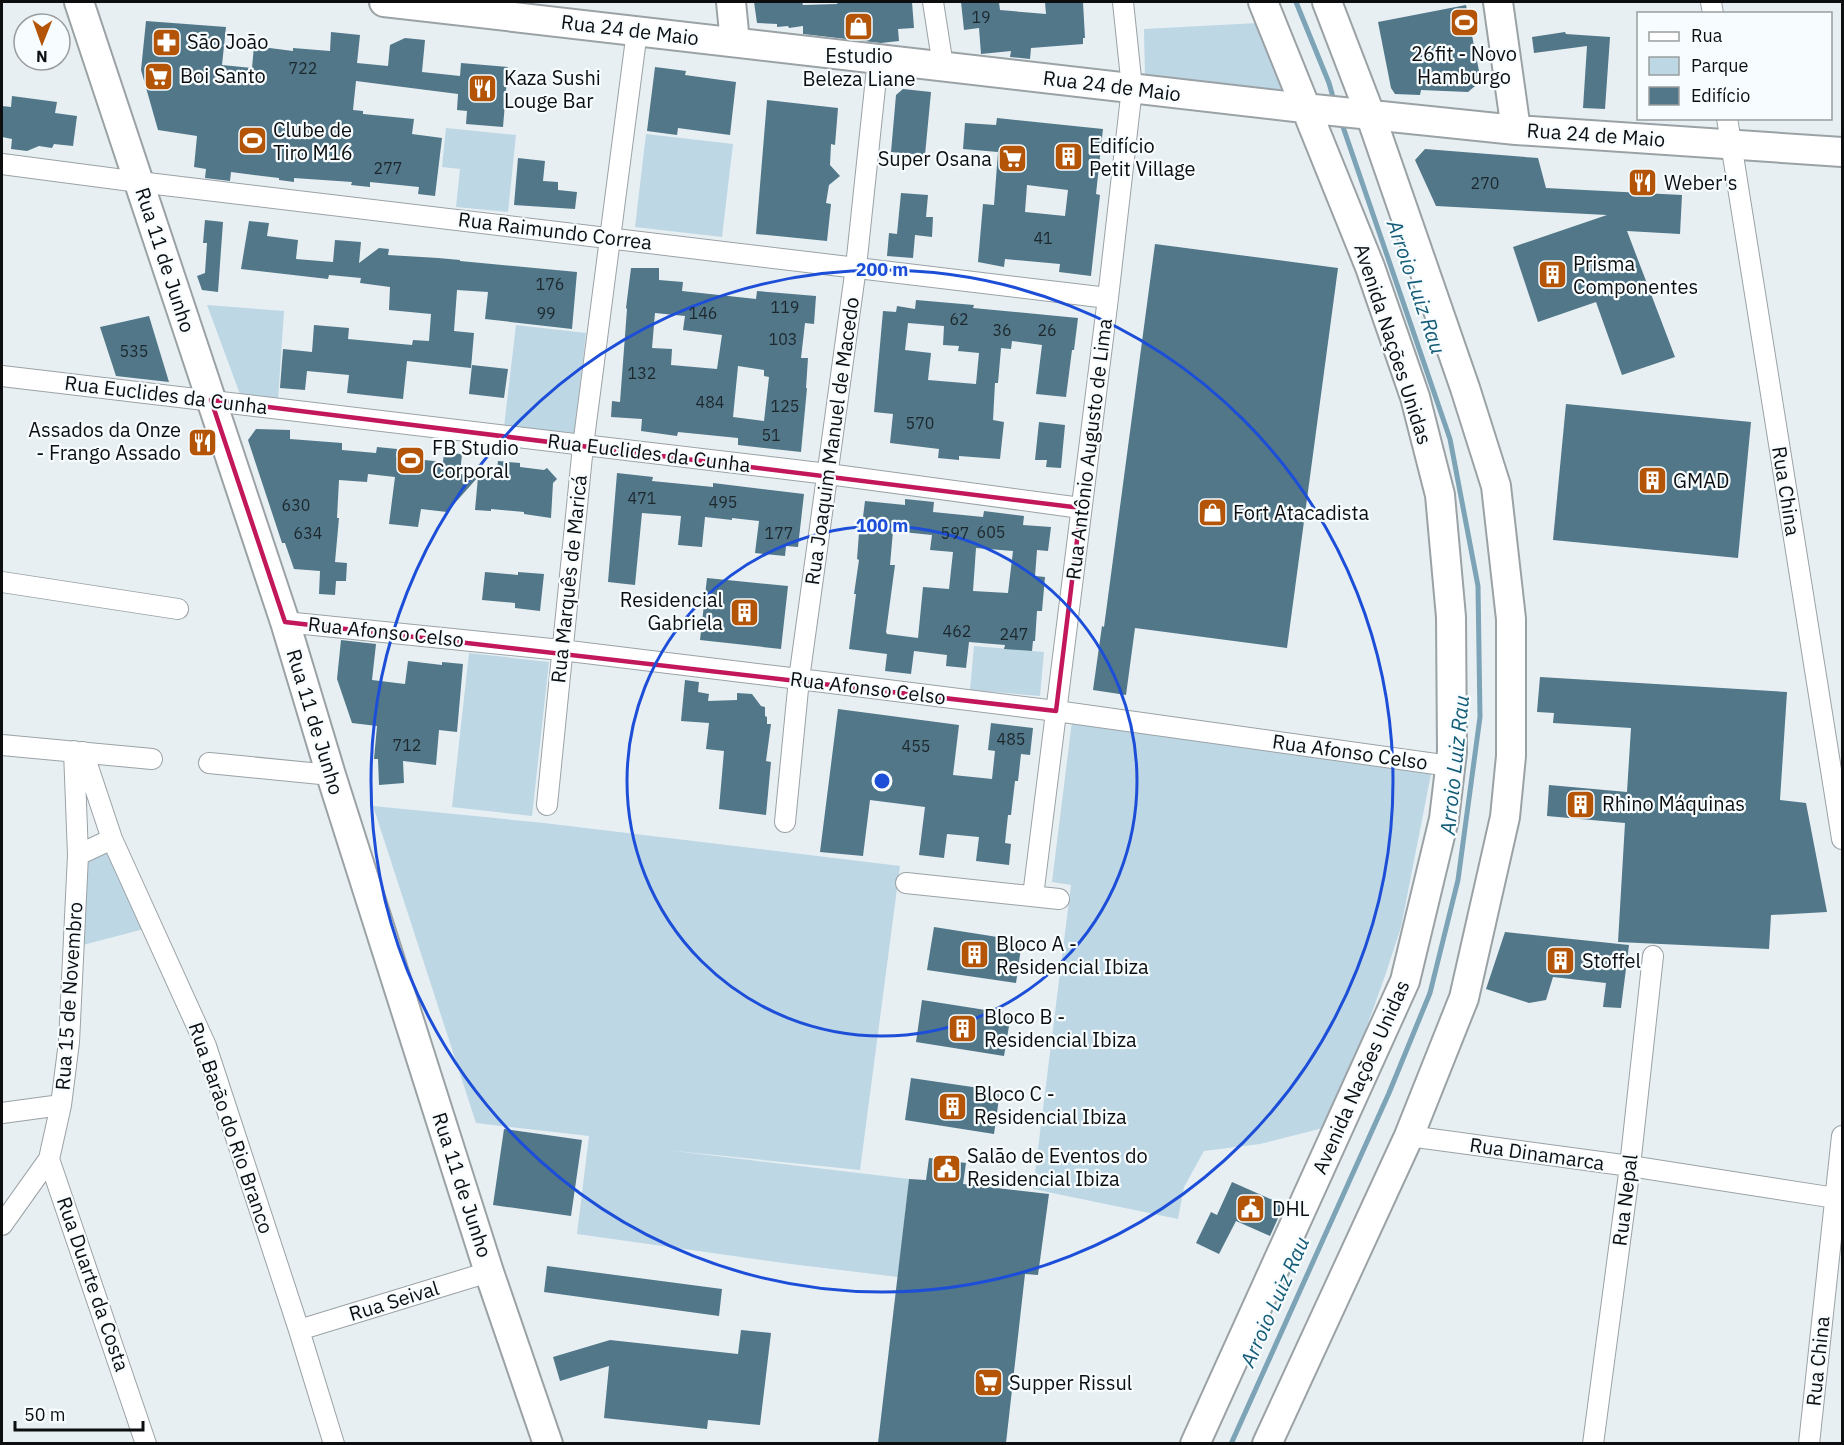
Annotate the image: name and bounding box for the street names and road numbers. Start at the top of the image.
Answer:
street label: Rua 24 de Maio [560,8,701,51]
street label: Rua 24 de Maio [1042,64,1183,107]
street label: Rua 24 de Maio [1526,116,1666,153]
street label: Rua 11 de Junho [129,184,202,336]
street label: Rua Raimundo Correa [456,205,654,256]
street label: Avenida Nações Unidas [1348,240,1439,448]
street label: Rua Joaquim Manuel de Macedo [798,295,865,587]
street label: Rua Antônio Augusto de Lima [1059,316,1118,581]
street label: Rua Euclides da Cunha [63,369,269,420]
street label: Rua Euclides da Cunha [546,427,752,478]
street label: Rua China [1766,444,1807,538]
street label: Rua Marquês de Maricá [544,473,593,684]
street label: Rua Afonso Celso [307,610,465,653]
street label: Rua 11 de Junho [280,646,350,798]
street label: Rua Afonso Celso [789,665,948,710]
street label: Rua Afonso Celso [1271,727,1430,776]
street label: Rua 15 de Novembro [48,901,89,1091]
street label: Avenida Nações Unidas [1306,975,1416,1178]
street label: Rua Barão do Rio Branco [183,1019,280,1237]
street label: Rua 11 de Junho [426,1109,499,1261]
street label: Rua Dinamarca [1468,1131,1607,1176]
street label: Rua Nepal [1605,1152,1644,1247]
street label: Rua Duarte da Costa [51,1193,136,1375]
street label: Rua Seival [345,1274,442,1327]
street label: Rua China [1799,1314,1836,1407]

